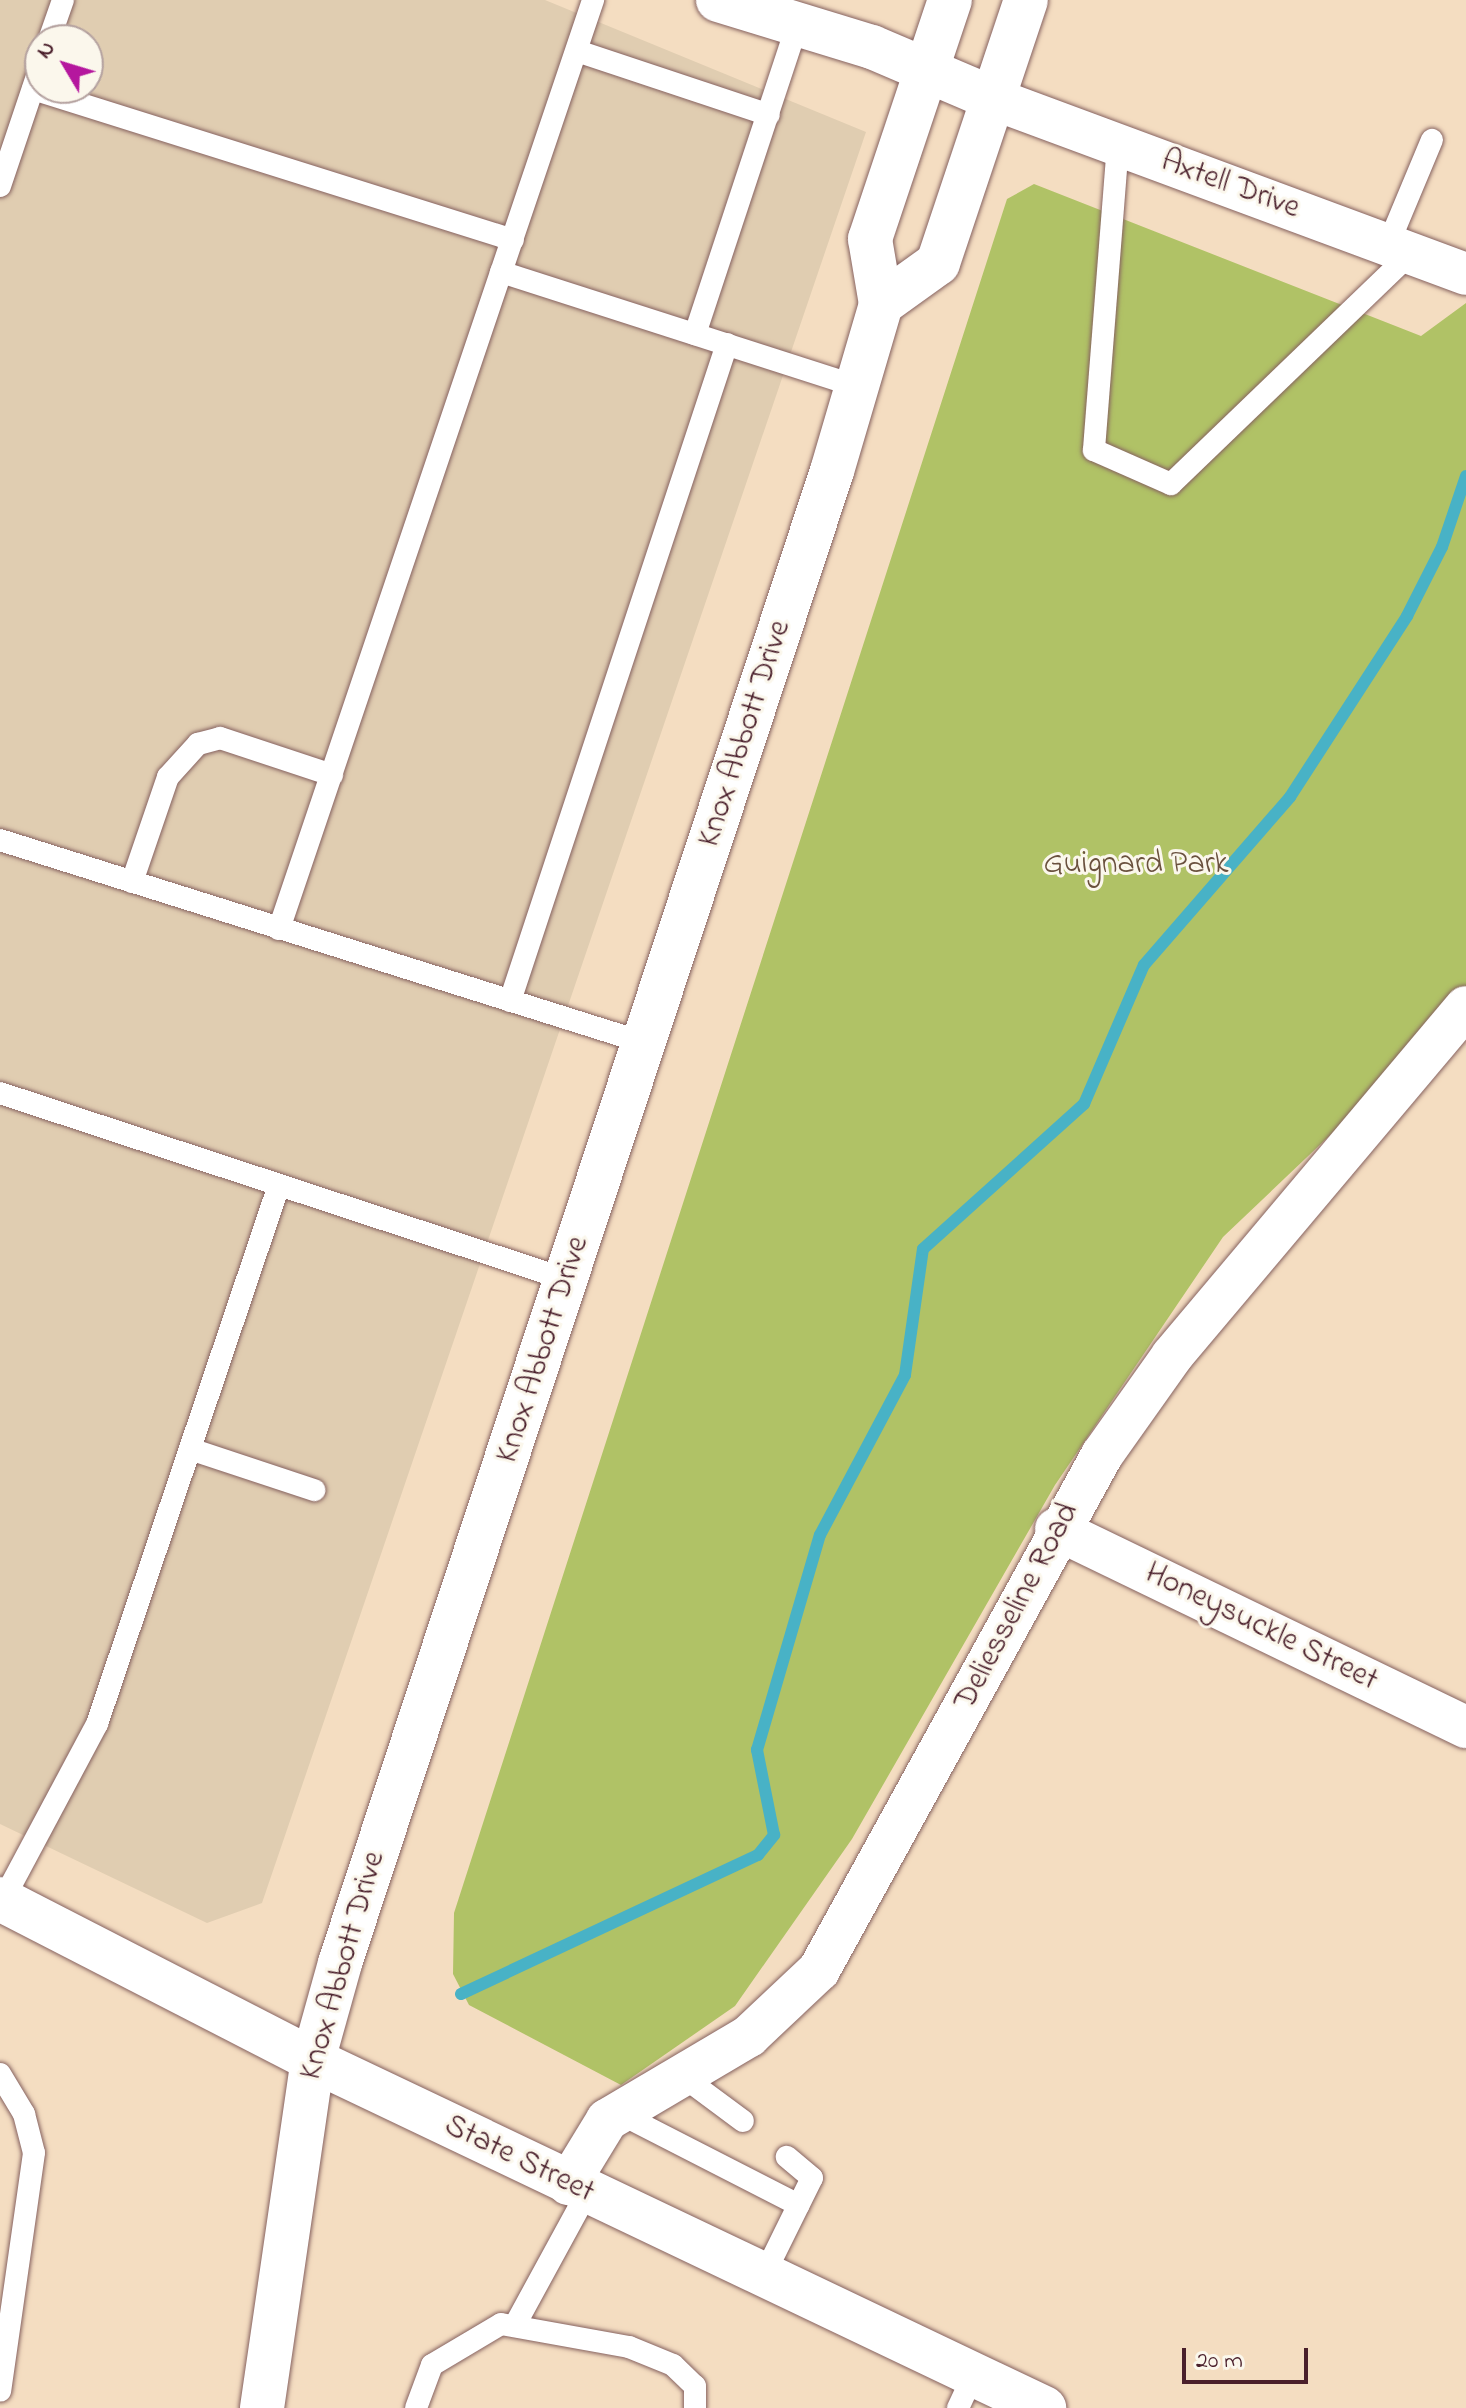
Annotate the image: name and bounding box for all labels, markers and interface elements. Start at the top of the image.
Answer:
north arrow [24,24,104,104]
text: N [29,35,64,66]
street label: Axtell Drive [1155,143,1305,229]
street label: Knox Abbott Drive [691,616,801,852]
park label: Guignard Park [1043,846,1229,884]
street label: Knox Abbott Drive [489,1232,599,1468]
street label: Deliesseline Road [947,1497,1089,1717]
street label: Honeysuckle Street [1138,1555,1384,1701]
street label: Knox Abbott Drive [293,1847,395,2085]
street label: State Street [438,2107,600,2213]
scale bar [1186,2332,1312,2382]
text: 20 m [1196,2344,1243,2379]

